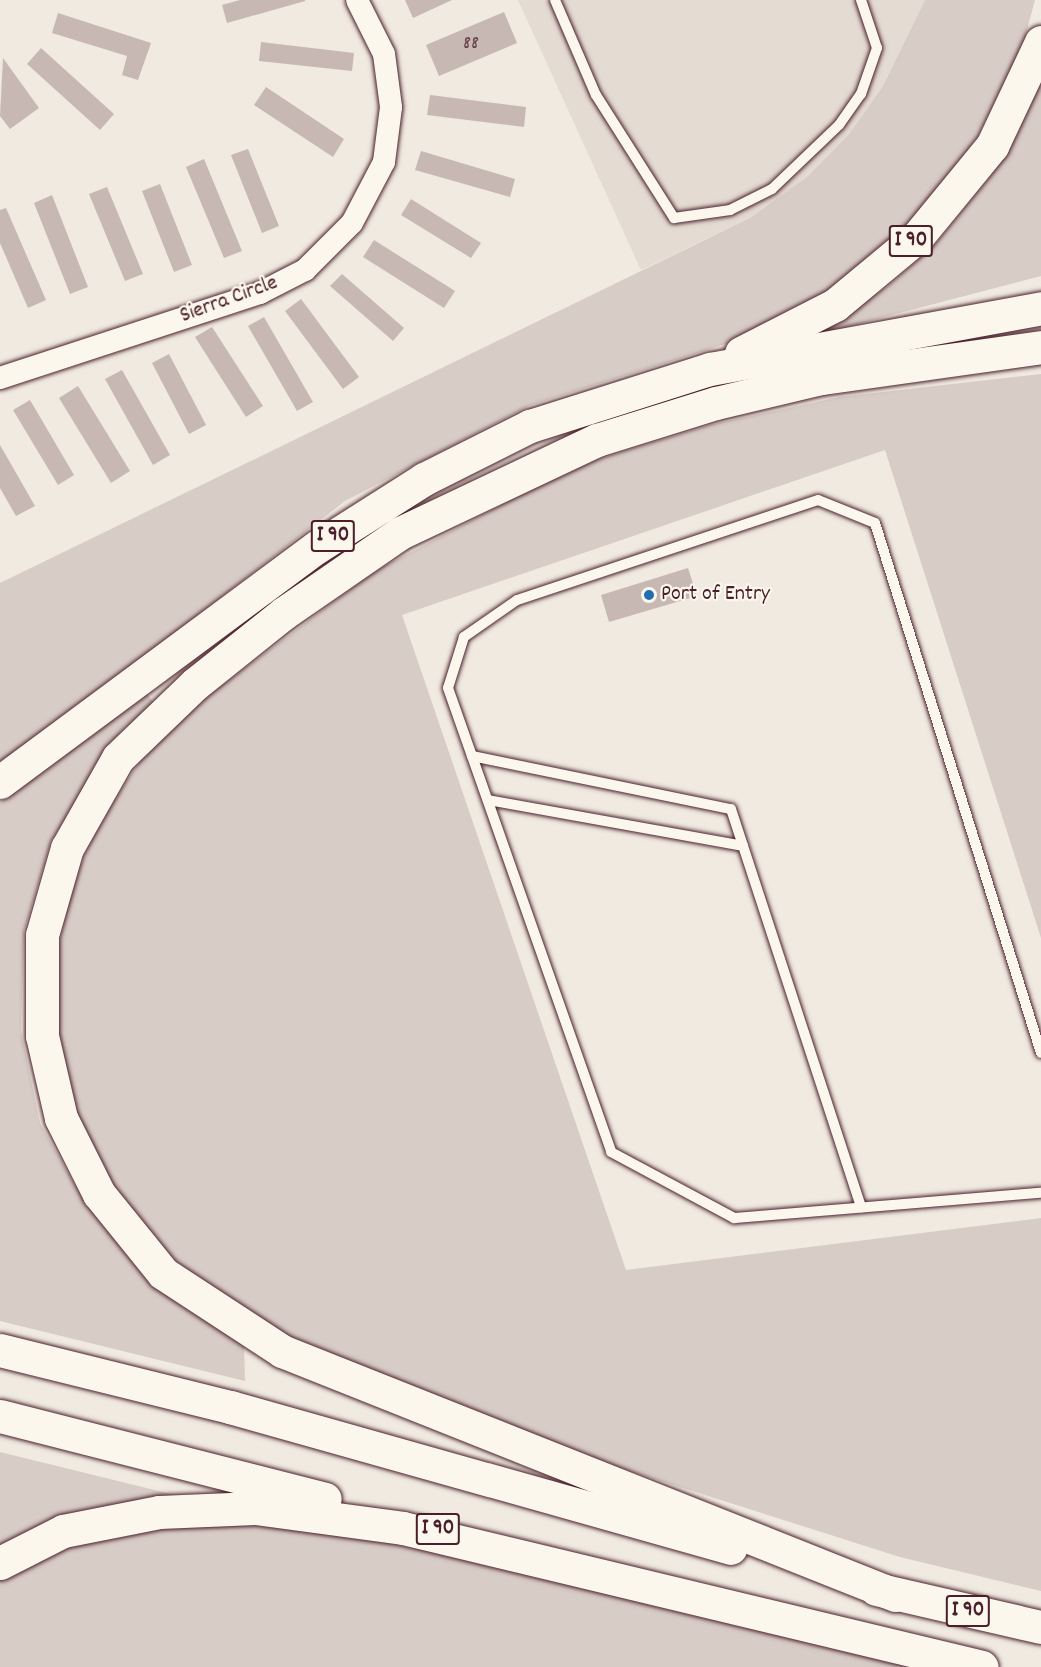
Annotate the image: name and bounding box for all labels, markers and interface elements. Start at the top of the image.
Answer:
house number: 88 [463,32,479,56]
road number: I 90 [888,223,934,259]
street label: Sierra Circle [177,270,281,330]
road number: I 90 [310,518,356,554]
place label: Port of Entry [661,582,770,608]
marker: Port of Entry [642,588,656,602]
road number: I 90 [416,1511,460,1547]
road number: I 90 [946,1593,990,1629]

